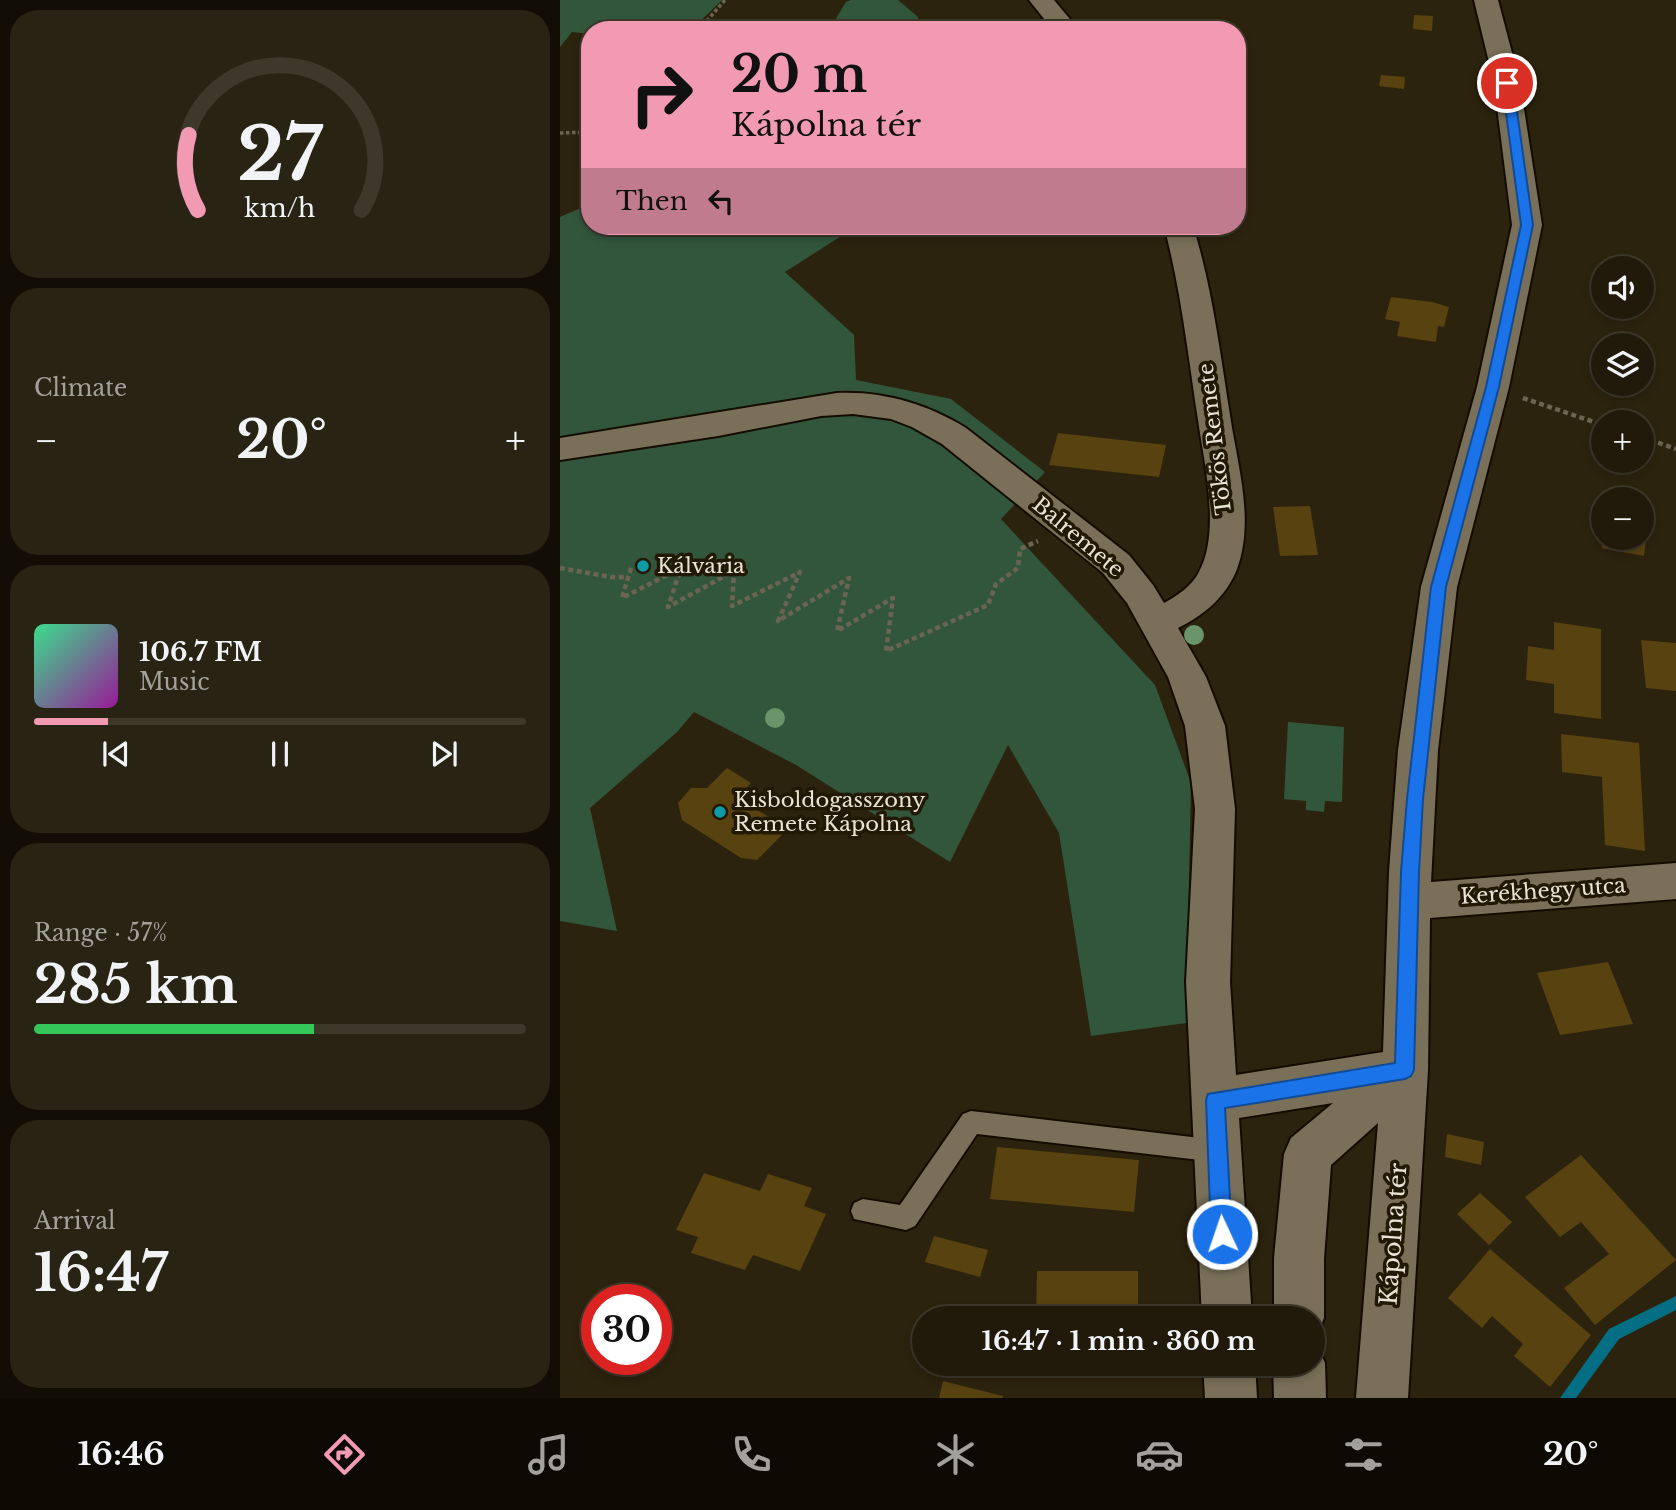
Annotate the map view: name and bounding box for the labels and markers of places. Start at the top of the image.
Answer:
pin [1477,53,1537,113]
place label: Kálvária [657,553,745,579]
marker: Kálvária [635,558,651,574]
place label: Kisboldogasszony Remete Kápolna [734,787,926,837]
marker: Kisboldogasszony Remete Kápolna [712,804,728,820]

